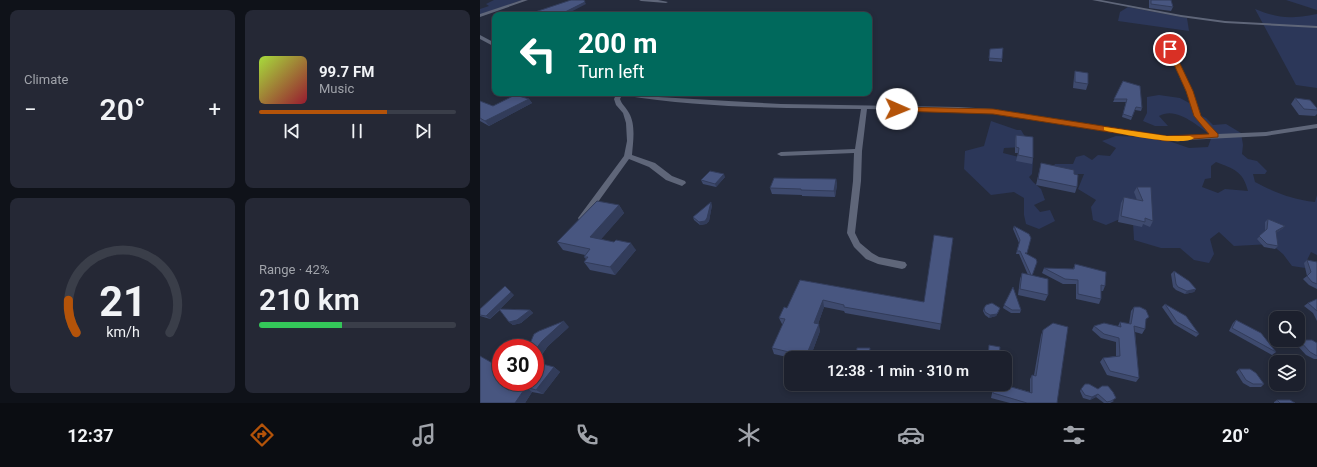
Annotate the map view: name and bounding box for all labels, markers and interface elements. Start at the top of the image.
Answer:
text: 200 m [578,27,657,60]
icon: left [512,28,564,80]
pin [1153,32,1187,66]
icon: arrive [1159,38,1181,60]
text: Turn left [578,61,644,82]
text: 99.7 FM [319,63,374,81]
text: Climate [24,72,68,87]
text: Music [319,81,354,96]
position arrow [876,88,918,130]
text: 20° [100,92,145,127]
text: − [24,97,37,122]
text: + [209,97,221,122]
icon: previous [281,120,303,142]
icon: pause [346,120,368,142]
icon: next [412,120,434,142]
text: Range · 42% [259,262,329,277]
text: 21 [99,277,146,326]
text: 210 km [259,282,360,317]
map controls [1269,311,1305,391]
button: search [1269,311,1305,347]
text: km/h [106,324,139,340]
speed limit sign: 30 [492,339,544,391]
button: layers [1269,355,1305,391]
text: 12:38 · 1 min · 310 m [827,362,969,380]
icon: directions [248,421,276,449]
icon: music [410,421,438,449]
icon: phone [573,421,601,449]
icon: climate [735,421,763,449]
icon: car [897,421,925,449]
icon: filters [1060,421,1088,449]
text: 12:37 [67,425,114,446]
text: 20° [1222,425,1250,446]

